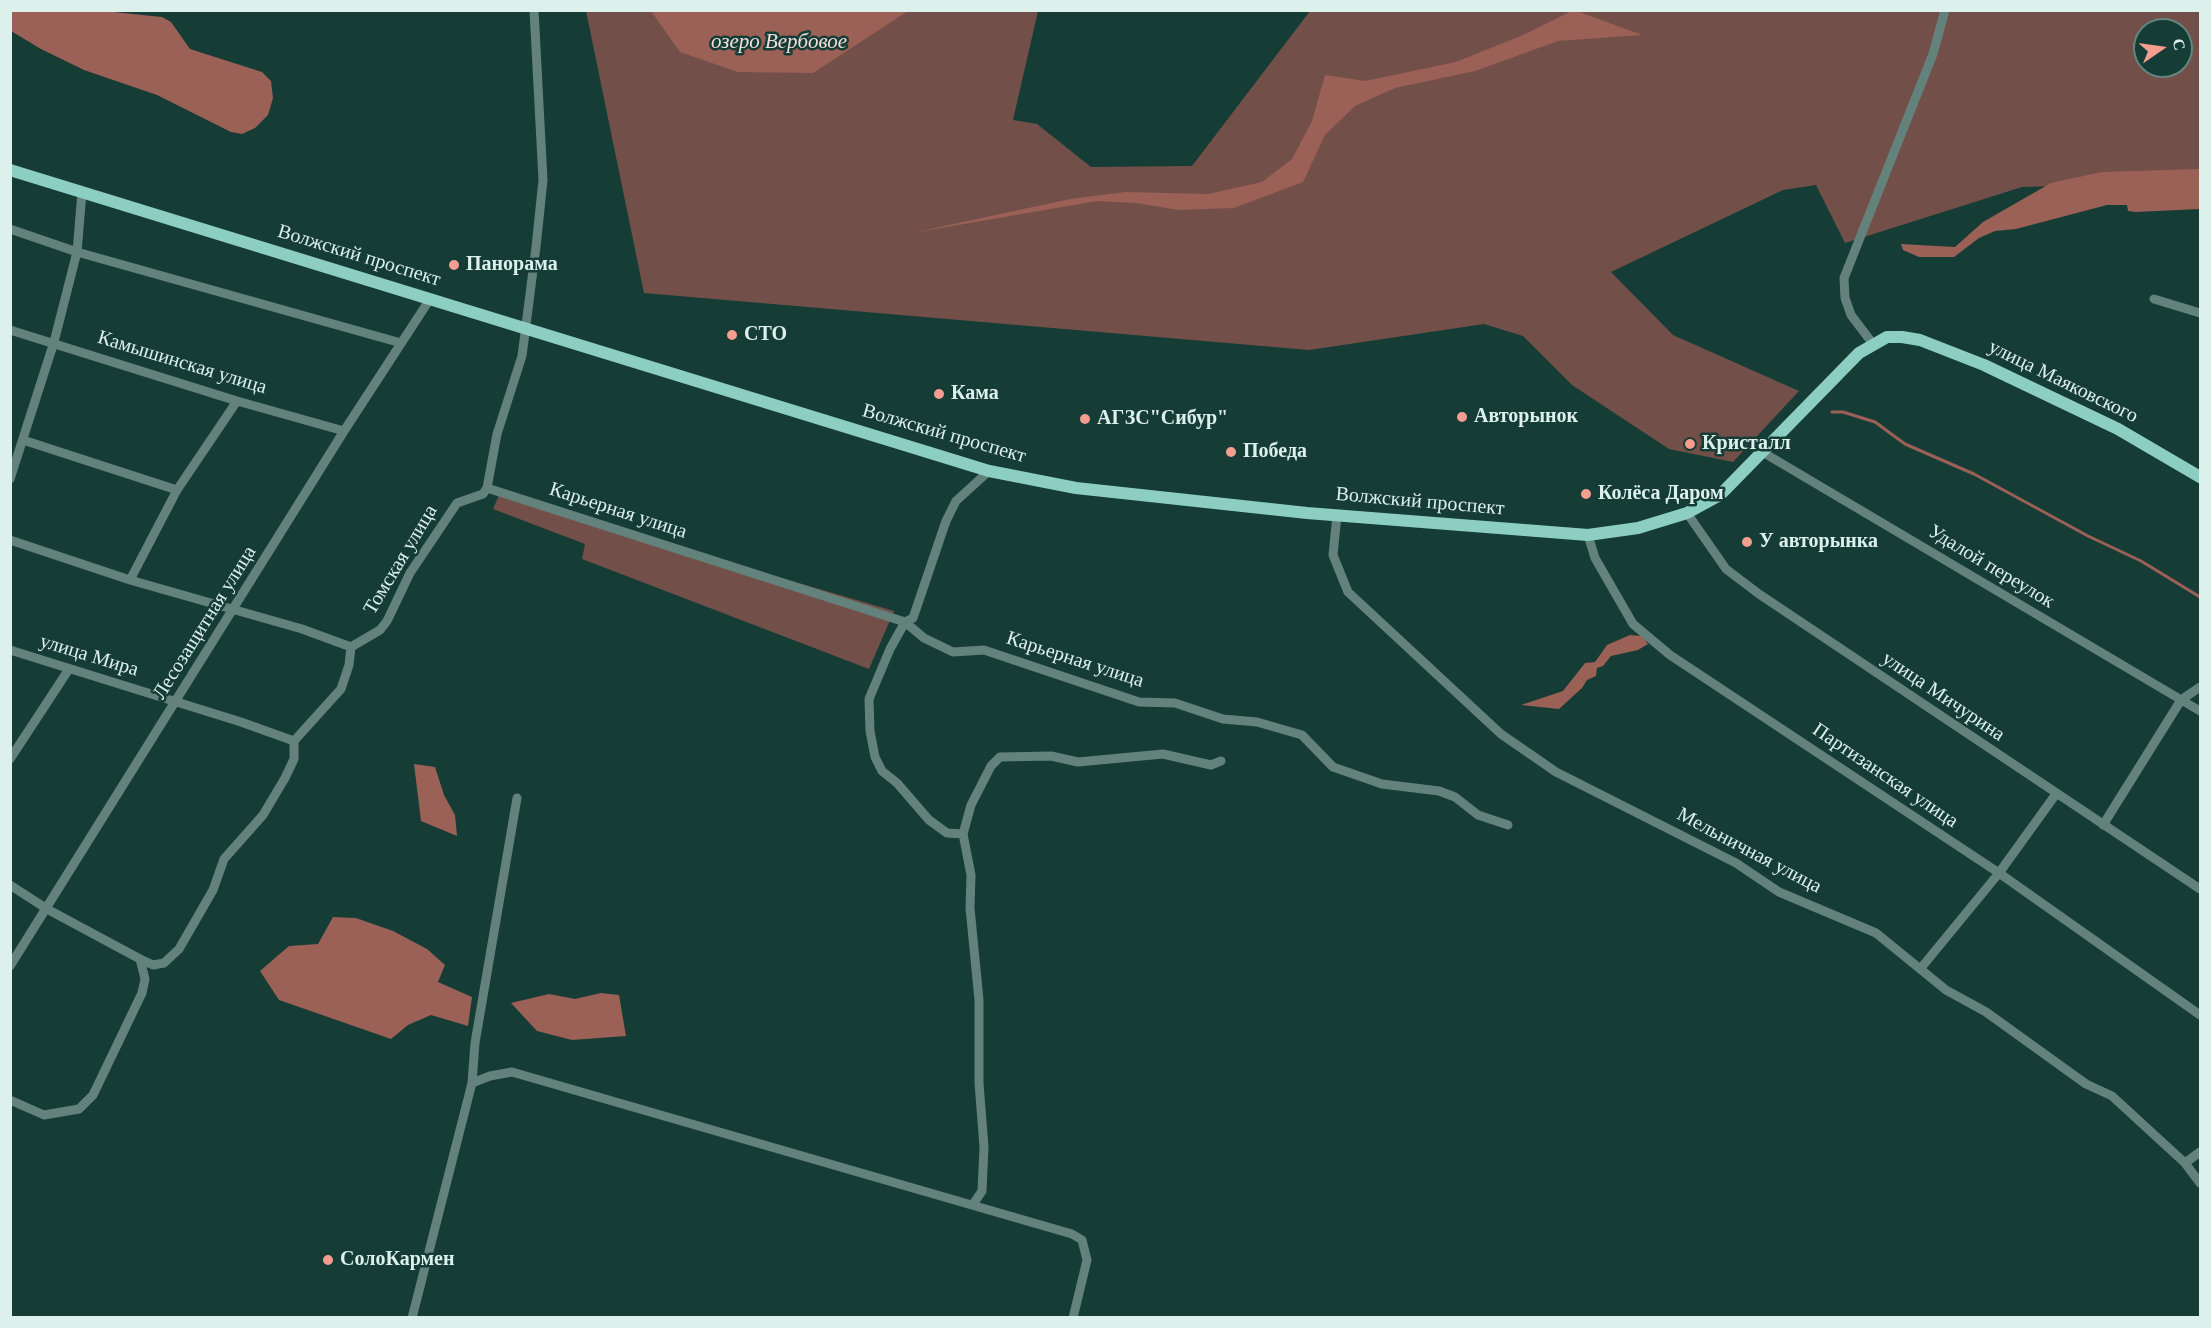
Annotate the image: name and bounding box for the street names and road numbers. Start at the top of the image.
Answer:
street label: Волжский проспект [275,220,443,292]
street label: Камышинская улица [95,326,269,400]
street label: улица Маяковского [1984,335,2142,429]
street label: Волжский проспект [859,399,1029,469]
street label: Карьерная улица [546,477,690,545]
street label: Волжский проспект [1335,483,1505,521]
street label: Томская улица [359,501,443,619]
street label: Удалой переулок [1924,520,2058,614]
street label: Лесозащитная улица [148,542,262,704]
street label: Карьерная улица [1003,626,1147,694]
street label: улица Мира [37,630,141,682]
street label: улица Мичурина [1877,647,2009,747]
street label: Партизанская улица [1808,718,1962,834]
street label: Мельничная улица [1673,803,1825,899]

